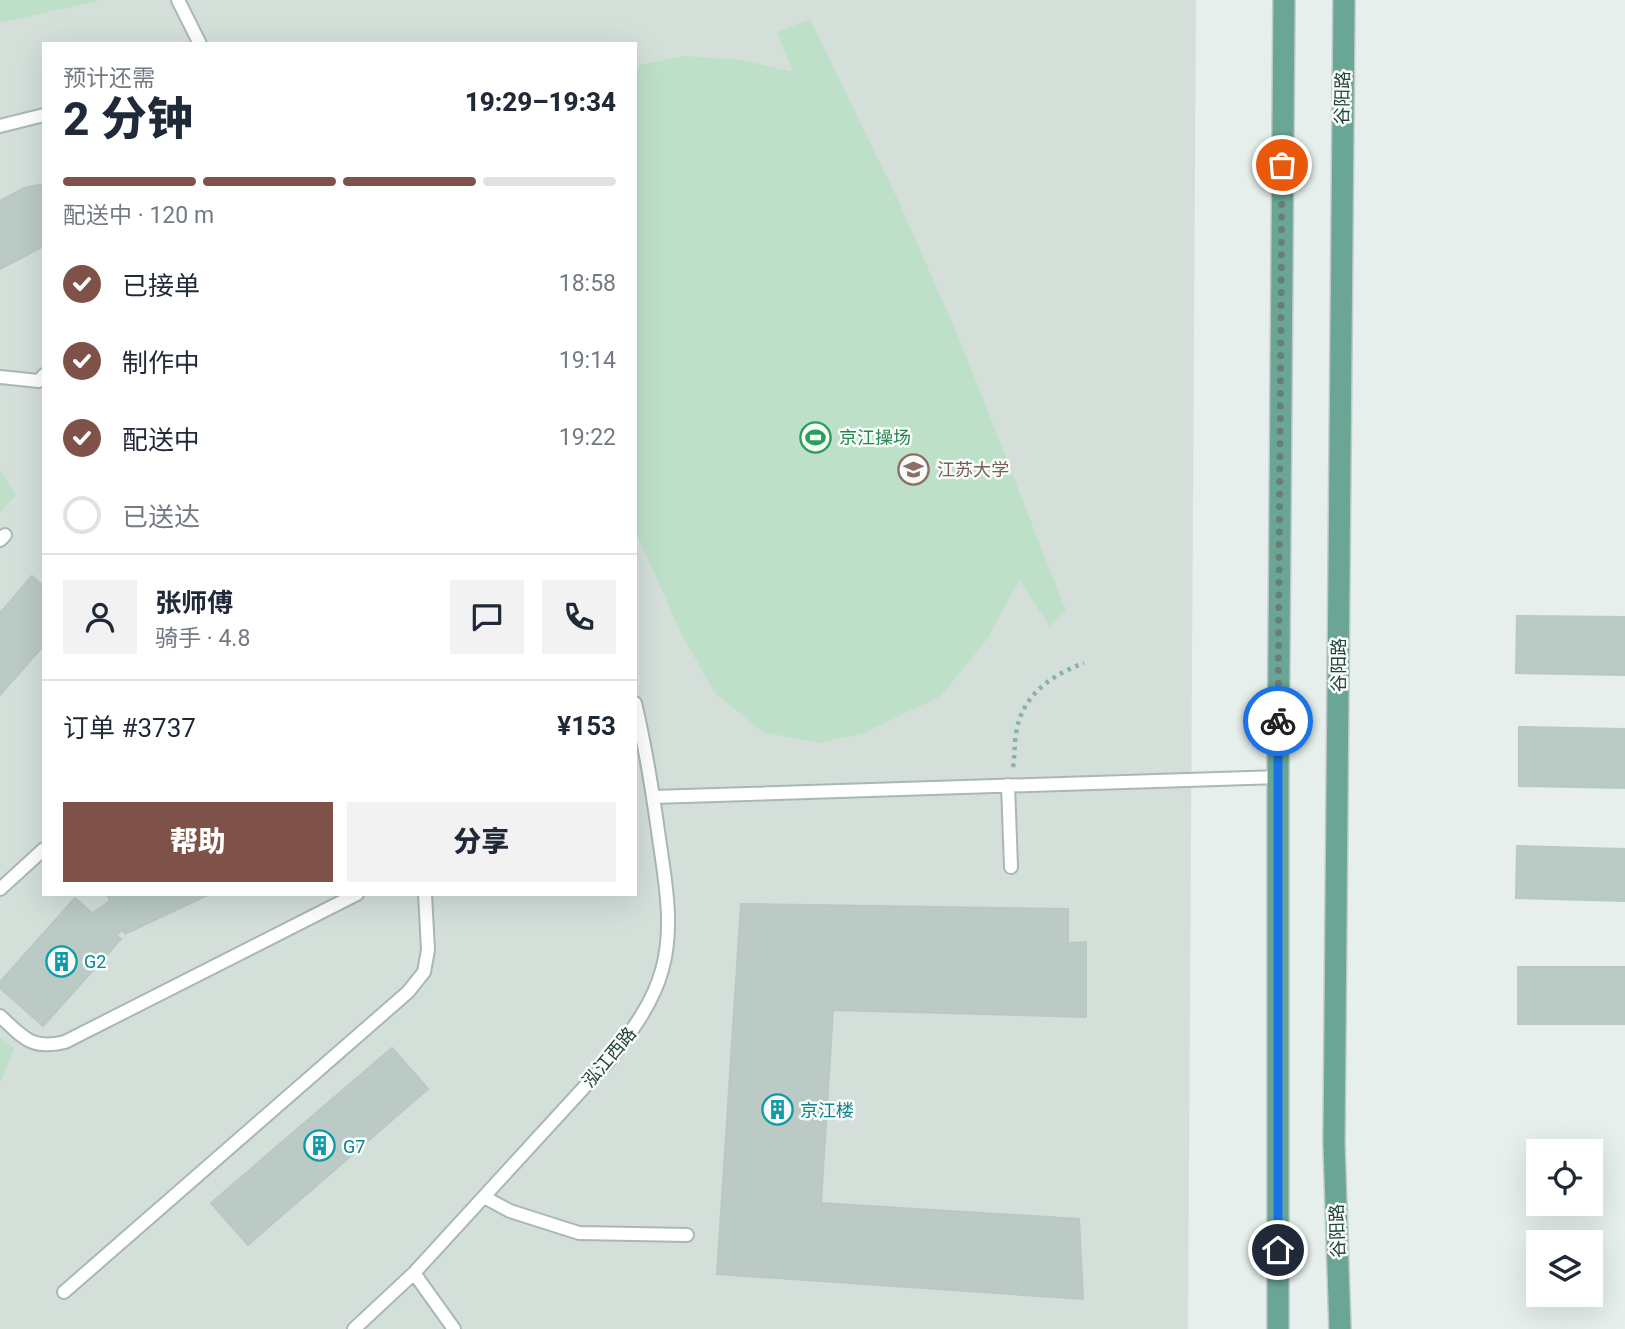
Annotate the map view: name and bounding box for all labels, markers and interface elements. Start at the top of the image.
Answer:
text: 预计还需 [63,65,155,92]
street label: 谷阳路 [1331,71,1353,125]
text: 19:29–19:34 [465,87,616,117]
text: 2 分钟 [63,92,193,146]
pin [1252,135,1312,195]
icon: bag [1263,146,1301,184]
text: 配送中 · 120 m [63,202,214,229]
icon: check [63,265,101,303]
text: 18:58 [559,270,616,297]
text: 已接单 [122,271,200,301]
icon: check [63,342,101,380]
text: 19:14 [559,347,616,374]
text: 制作中 [122,348,200,378]
icon: check [63,419,101,457]
sports icon: 京江操场 [799,420,833,454]
text: 19:22 [559,424,616,451]
text: 配送中 [122,425,200,455]
place label: 京江操场 [839,427,911,448]
school or university icon: 江苏大学 [897,452,931,486]
place label: 江苏大学 [937,459,1009,480]
text: 已送达 [122,502,200,532]
button: person [63,580,137,654]
button: chat [450,580,524,654]
button: phone [542,580,616,654]
text: 张师傅 [155,588,233,618]
text: 骑手 · 4.8 [155,625,250,652]
street label: 谷阳路 [1328,638,1349,692]
courier [1243,686,1313,756]
icon: bike [1259,702,1297,740]
text: ¥153 [557,711,616,741]
text: 订单 #3737 [63,713,196,743]
button: 帮助 [63,802,333,882]
button: 分享 [347,802,616,882]
building icon: G2 [44,944,78,978]
place label: G2 [84,951,106,972]
street label: 泓江西路 [578,1023,640,1091]
building icon: 京江楼 [760,1093,794,1127]
place label: 京江楼 [800,1100,854,1121]
building icon: G7 [303,1129,337,1163]
place label: G7 [343,1136,365,1157]
map controls [1526,1139,1603,1307]
button: locate [1526,1139,1603,1216]
street label: 谷阳路 [1326,1204,1348,1258]
pin [1248,1220,1308,1280]
button: layers [1526,1230,1603,1307]
icon: home [1259,1231,1297,1269]

